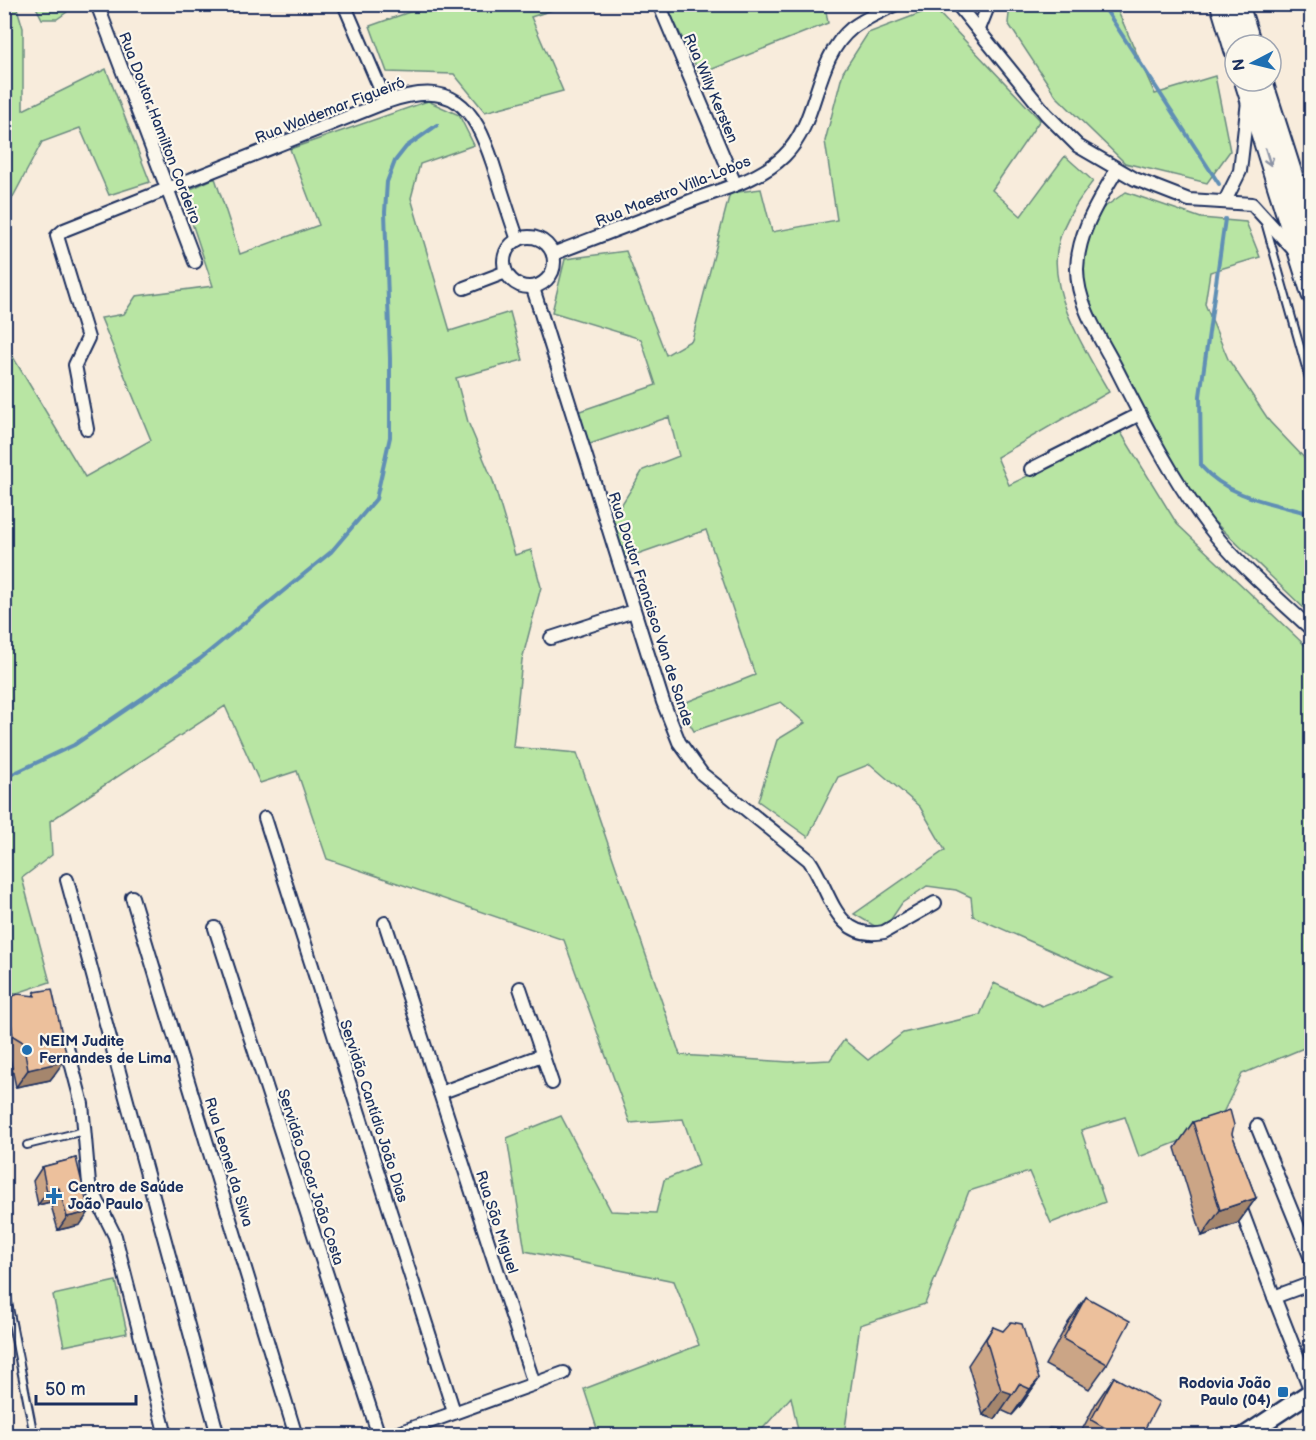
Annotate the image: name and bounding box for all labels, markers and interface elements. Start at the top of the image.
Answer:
street label: Rua Doutor Hamilton Cordeiro [114,30,205,227]
street label: Rua Willy Kersten [679,31,742,146]
north arrow [1223,33,1283,93]
text: N [1229,58,1250,72]
street label: Rua Waldemar Figueiró [253,73,408,148]
one-way arrow [1263,147,1274,166]
street label: Rua Maestro Villa-Lobos [593,151,754,231]
street label: Rua Doutor Francisco Van de Sande [604,490,697,729]
street label: Servidão Cantídio João Dias [335,1017,412,1205]
place label: NEIM Judite Fernandes de Lima [39,1032,172,1068]
marker: NEIM Judite Fernandes de Lima [20,1043,34,1057]
street label: Servidão Oscar João Costa [273,1087,348,1268]
street label: Rua Leonel da Silva [200,1095,257,1229]
street label: Rua São Miguel [471,1168,522,1276]
place label: Centro de Saúde João Paulo [68,1178,184,1214]
marker: Centro de Saúde João Paulo [45,1187,63,1205]
scale bar [36,1368,136,1406]
place label: Rodovia João Paulo (04) [1178,1374,1271,1410]
text: 50 m [45,1379,86,1400]
marker: Rodovia João Paulo (04) [1276,1385,1290,1399]

